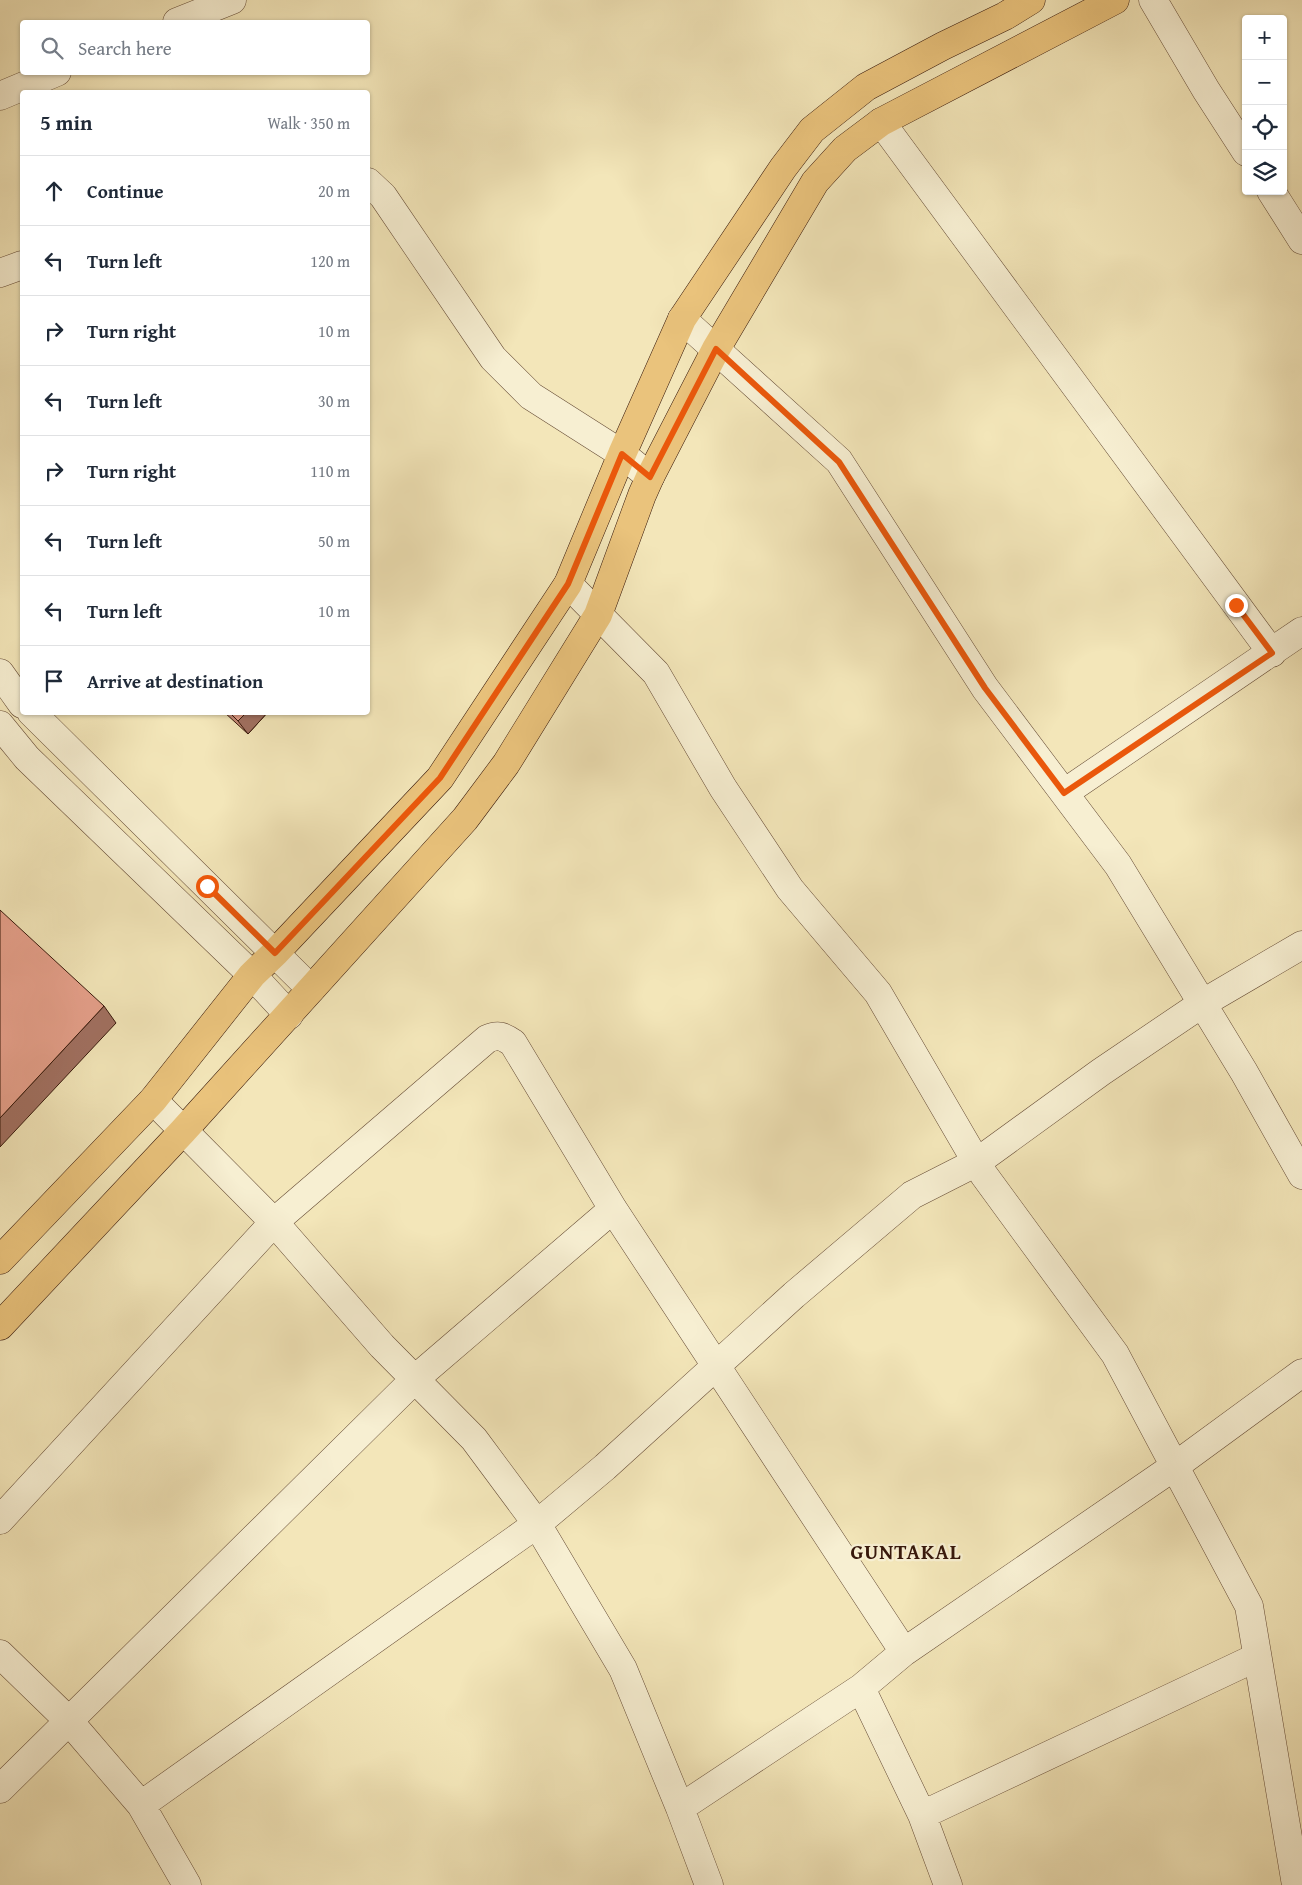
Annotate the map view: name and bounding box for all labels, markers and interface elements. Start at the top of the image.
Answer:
map controls [1242,15,1287,195]
button: + [1242,15,1287,60]
search box [20,20,370,75]
icon: search [38,34,66,62]
text: Search here [78,34,172,62]
button: − [1242,60,1287,105]
button: locate [1242,105,1287,150]
text: 5 min [40,107,92,138]
text: Walk · 350 m [267,111,350,135]
button: layers [1242,150,1287,195]
icon: ahead [40,177,68,205]
text: Continue [87,177,164,205]
text: 20 m [318,179,350,203]
icon: left [40,247,68,275]
text: Turn left [87,247,162,275]
text: 120 m [310,249,350,273]
icon: right [40,317,68,345]
text: Turn right [87,317,176,345]
text: 10 m [318,319,350,343]
icon: left [40,387,68,415]
text: Turn left [87,387,162,415]
text: 30 m [318,389,350,413]
icon: right [40,457,68,485]
text: Turn right [87,457,176,485]
text: 110 m [310,459,350,483]
icon: left [40,527,68,555]
text: Turn left [87,527,162,555]
text: 50 m [318,529,350,553]
route end [1225,594,1248,617]
icon: left [40,597,68,625]
text: Turn left [87,597,162,625]
text: 10 m [318,599,350,623]
icon: arrive [40,667,68,695]
text: Arrive at destination [87,667,263,695]
route start [196,875,219,898]
district label: GUNTAKAL [850,1536,962,1567]

